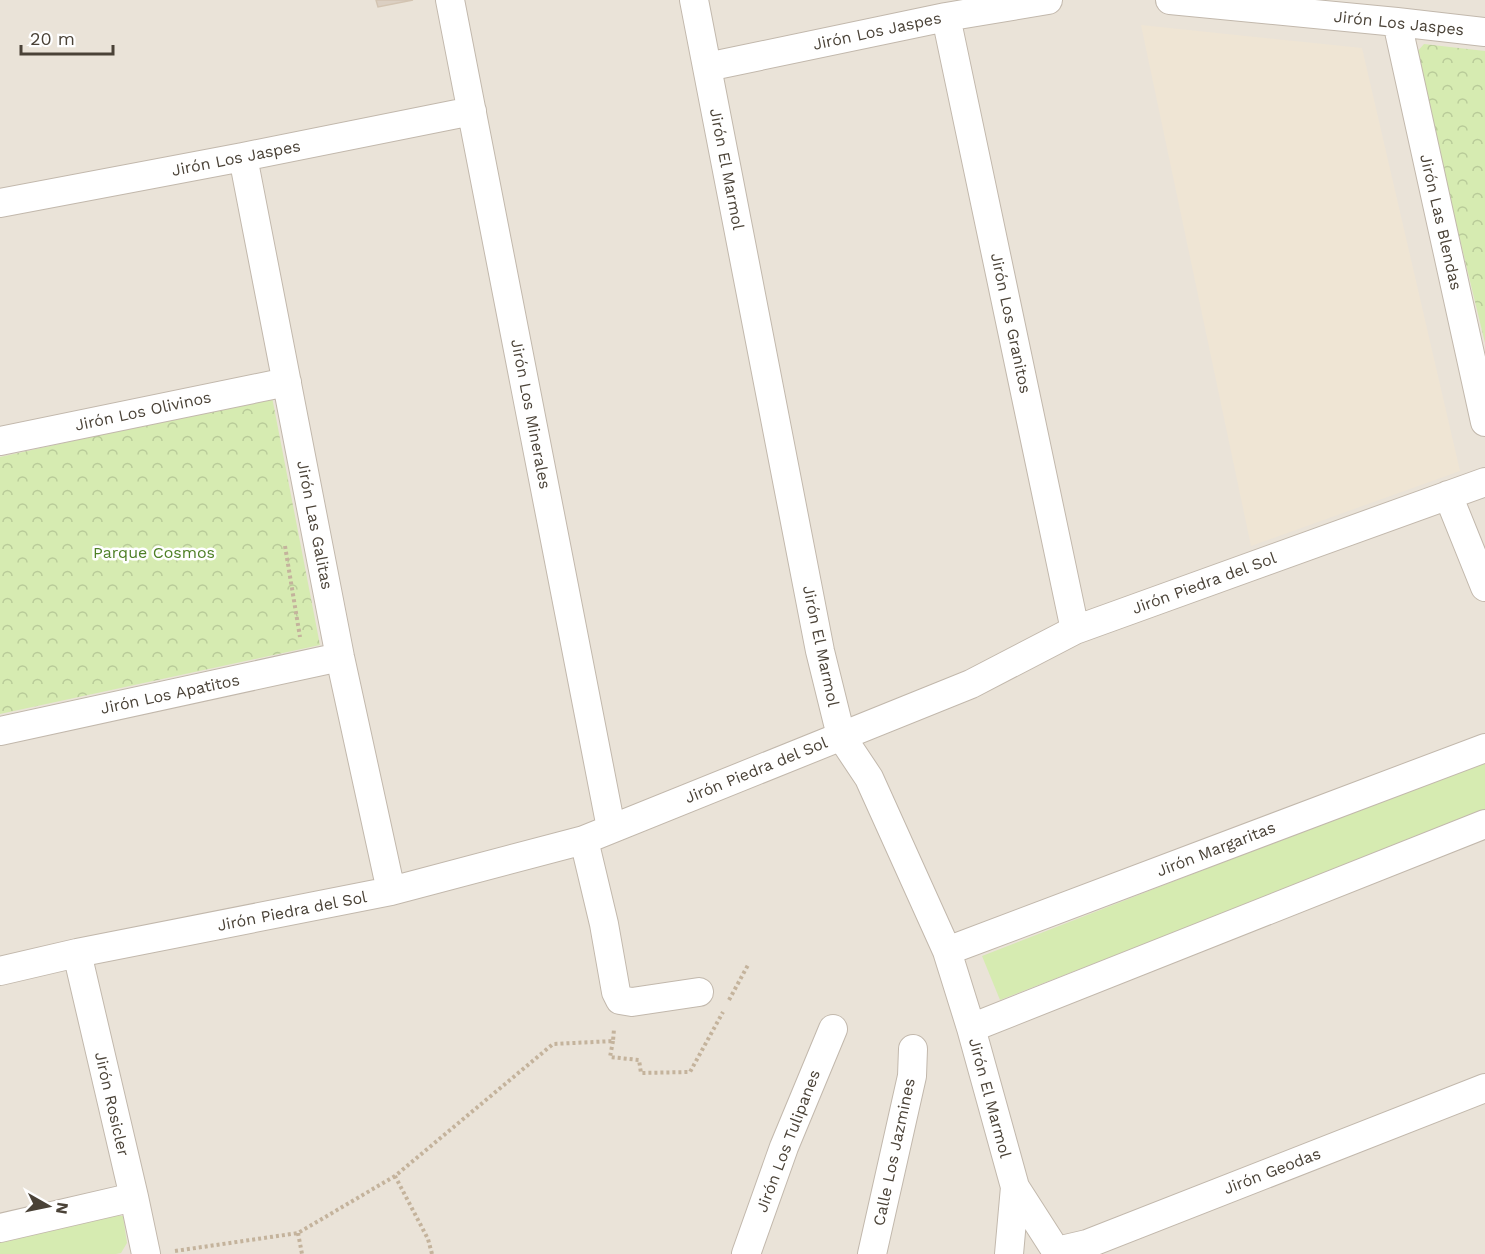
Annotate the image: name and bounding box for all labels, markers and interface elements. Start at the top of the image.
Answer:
street label: Jirón Los Jaspes [1333,7,1465,39]
street label: Jirón Los Jaspes [811,8,943,54]
scale bar [21,18,112,56]
text: 20 m [30,28,75,49]
street label: Jirón El Marmol [706,107,748,231]
street label: Jirón Los Jaspes [170,136,302,180]
street label: Jirón Las Blendas [1416,152,1466,292]
street label: Jirón Los Granitos [987,251,1035,395]
street label: Jirón Los Minerales [507,337,555,491]
street label: Jirón Los Olivinos [73,387,213,435]
street label: Jirón Las Galitas [293,459,337,591]
park label: Parque Cosmos [93,543,215,562]
street label: Jirón Piedra del Sol [1129,548,1279,618]
street label: Jirón El Marmol [799,584,843,708]
street label: Jirón Los Apatitos [99,670,241,718]
street label: Jirón Piedra del Sol [682,733,830,807]
street label: Jirón Margaritas [1154,818,1278,880]
street label: Jirón Piedra del Sol [216,887,369,935]
street label: Jirón El Marmol [965,1036,1015,1160]
street label: Jirón Rosicler [91,1050,133,1159]
street label: Jirón Los Tulipanes [752,1067,824,1215]
street label: Calle Los Jazmines [869,1076,919,1228]
street label: Jirón Geodas [1221,1144,1323,1198]
north arrow [18,1176,78,1236]
text: N [52,1201,73,1216]

